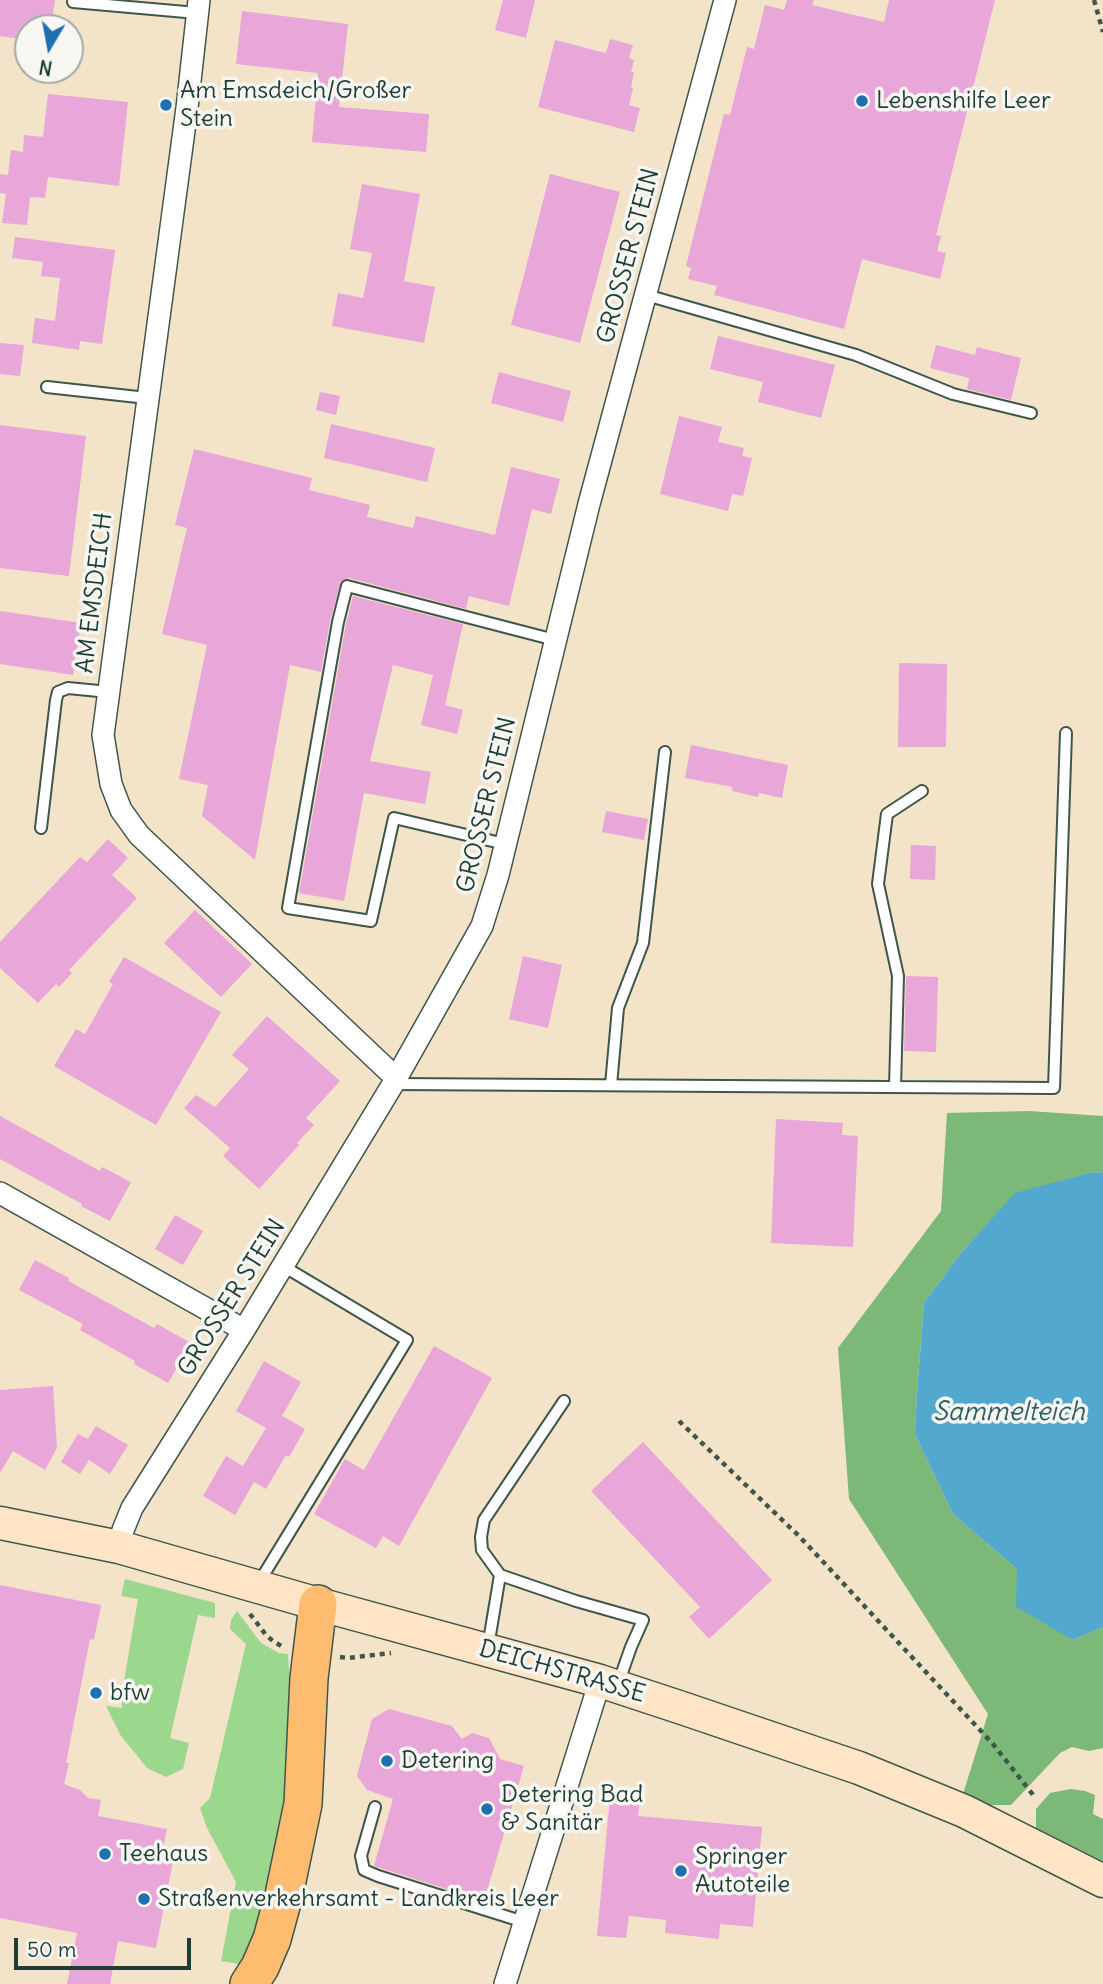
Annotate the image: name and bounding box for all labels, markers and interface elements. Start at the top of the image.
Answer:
north arrow [14,14,84,84]
text: N [37,55,54,81]
place label: Am Emsdeich/Großer Stein [180,77,411,133]
place label: Lebenshilfe Leer [876,87,1051,115]
marker: Lebenshilfe Leer [854,93,870,109]
marker: Am Emsdeich/Großer Stein [158,97,174,113]
street label: GROSSER STEIN [592,165,666,347]
street label: AM EMSDEICH [71,511,119,675]
street label: GROSSER STEIN [451,714,523,896]
street label: GROSSER STEIN [172,1214,292,1382]
water label: Sammelteich [933,1397,1085,1429]
street label: DEICHSTRASSE [476,1635,648,1709]
place label: bfw [110,1679,150,1707]
marker: bfw [88,1685,104,1701]
place label: Detering [401,1747,494,1775]
marker: Detering [379,1753,395,1769]
place label: Detering Bad & Sanitär [501,1781,643,1837]
marker: Detering Bad & Sanitär [479,1801,495,1817]
place label: Teehaus [119,1840,208,1868]
place label: Springer Autoteile [695,1843,790,1899]
marker: Teehaus [97,1846,113,1862]
marker: Springer Autoteile [673,1863,689,1879]
place label: Straßenverkehrsamt - Landkreis Leer [158,1885,559,1913]
marker: Straßenverkehrsamt - Landkreis Leer [136,1891,152,1907]
scale bar [18,1924,194,1968]
text: 50 m [27,1936,76,1963]

